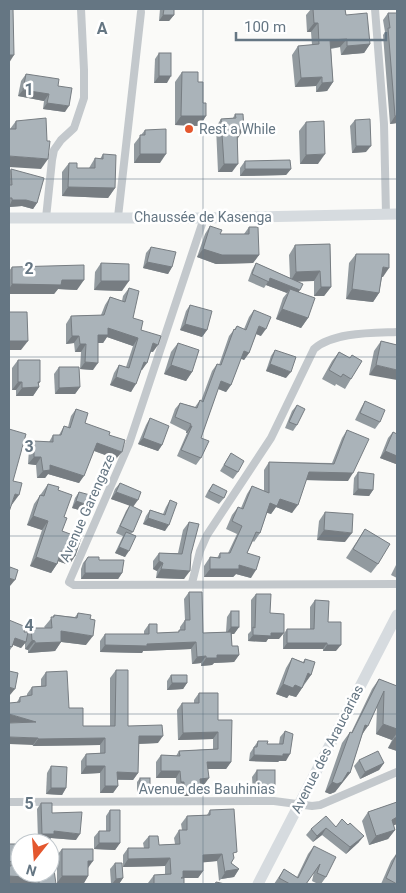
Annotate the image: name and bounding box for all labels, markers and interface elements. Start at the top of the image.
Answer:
scale bar [236,10,386,42]
text: 100 m [244,18,286,36]
text: A [97,19,108,38]
text: 1 [24,80,34,99]
place label: Rest a While [199,121,276,137]
marker: Rest a While [183,123,195,135]
street label: Chaussée de Kasenga [134,209,272,225]
text: 2 [24,259,34,278]
text: 3 [24,437,34,456]
street label: Avenue Garengaze [56,452,118,564]
text: 4 [24,616,34,635]
street label: Avenue des Araucarias [288,682,366,816]
street label: Avenue des Bauhinias [139,781,275,797]
text: 5 [24,794,34,813]
north arrow [10,833,60,883]
text: N [24,861,38,880]

